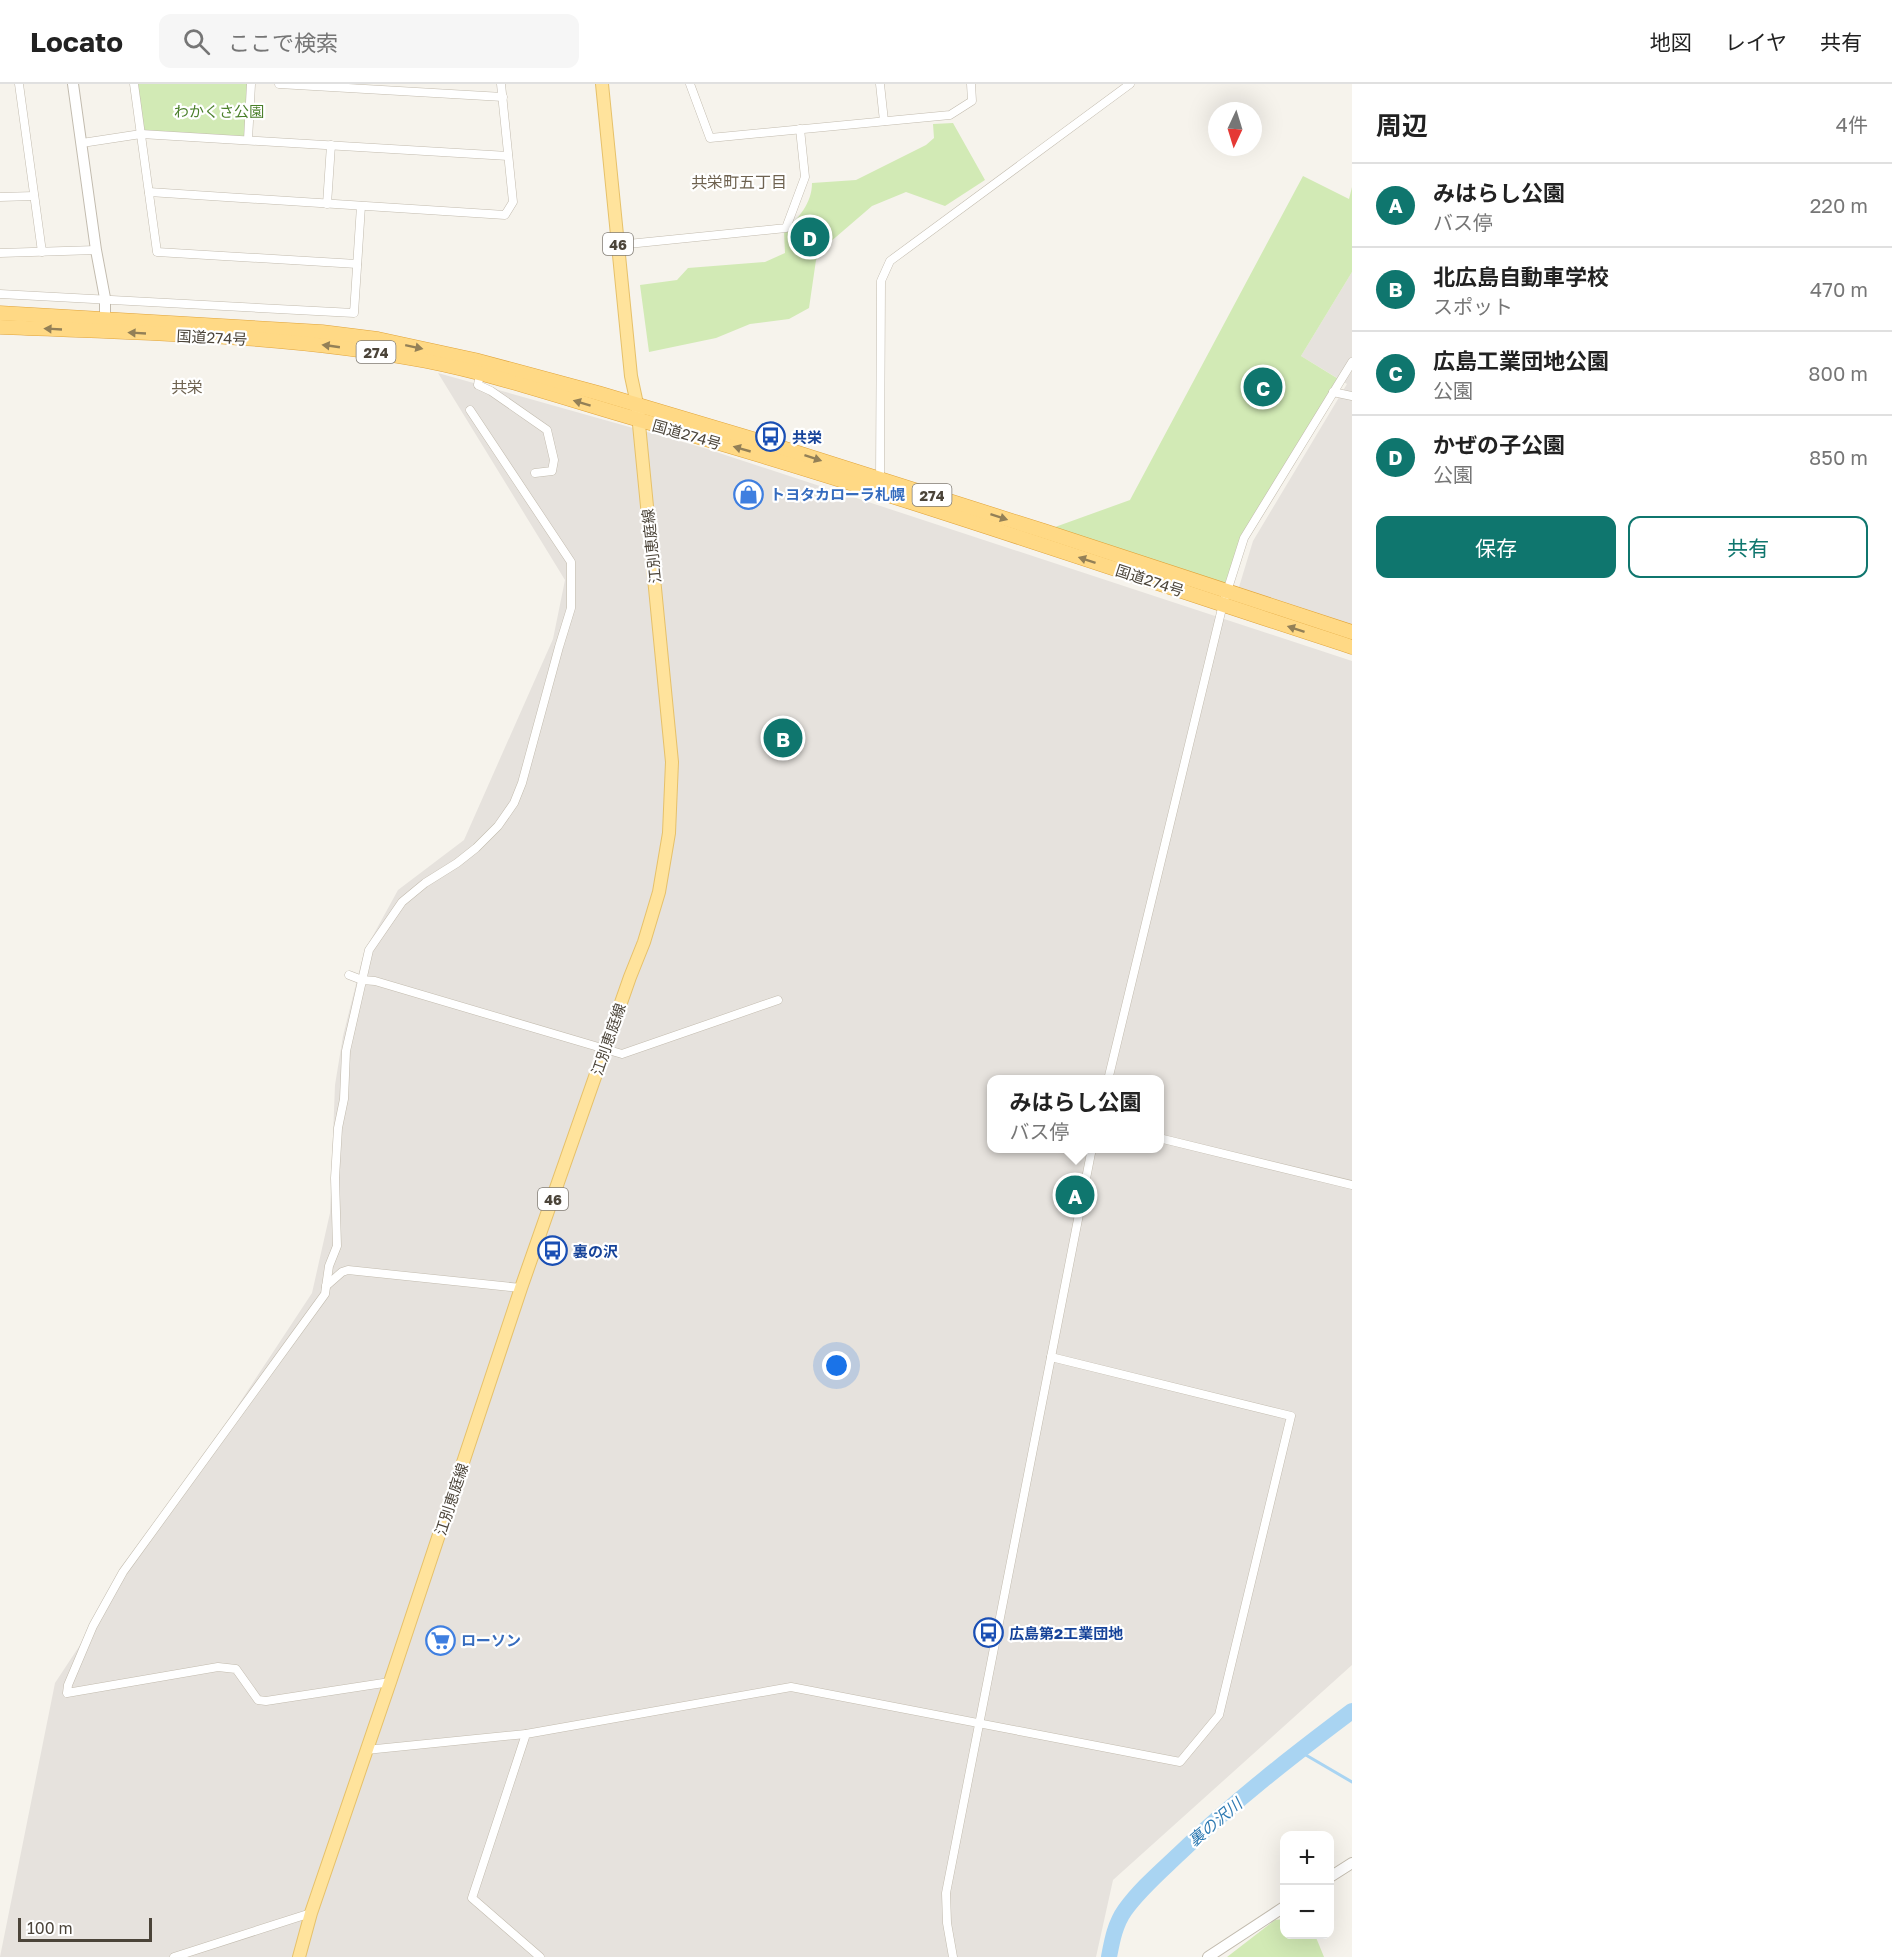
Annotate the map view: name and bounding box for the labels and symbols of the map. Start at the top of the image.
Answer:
park label: わかくさ公園 [174,102,264,120]
north arrow [1208,102,1262,156]
district label: 共栄町五丁目 [691,172,787,192]
pin: D [790,214,830,260]
road number: 46 [603,233,633,255]
one-way arrow [43,325,62,334]
street label: 国道274号 [176,326,248,348]
one-way arrow [127,329,146,338]
road number: 274 [356,341,395,363]
one-way arrow [322,342,341,351]
one-way arrow [405,343,424,352]
pin: C [1244,364,1282,410]
district label: 共栄 [171,377,203,397]
one-way arrow [573,398,591,407]
street label: 国道274号 [650,416,724,452]
bus stop icon: 共栄 [755,421,787,453]
place label: 共栄 [792,428,822,446]
one-way arrow [732,444,751,454]
one-way arrow [804,453,822,463]
shop icon: トヨタカローラ札幌 [733,478,765,510]
road number: 274 [912,484,952,506]
place label: トヨタカローラ札幌 [770,485,905,503]
street label: 江別恵庭線 [638,508,664,584]
one-way arrow [990,512,1008,522]
one-way arrow [1078,555,1096,564]
street label: 国道274号 [1114,560,1186,600]
one-way arrow [1287,624,1305,633]
pin: B [764,716,802,760]
street label: 江別恵庭線 [587,1001,629,1077]
pin: A [1056,1172,1094,1218]
road number: 46 [538,1188,568,1210]
bus stop icon: 裏の沢 [536,1235,568,1267]
place label: 裏の沢 [573,1242,618,1260]
your location [822,1351,851,1380]
street label: 江別恵庭線 [431,1461,471,1537]
bus stop icon: 広島第2工業団地 [972,1617,1004,1649]
supermarket icon: ローソン [424,1624,456,1656]
place label: 広島第2工業団地 [1009,1624,1123,1642]
place label: ローソン [461,1631,521,1649]
water label: 裏の沢川 [1184,1792,1247,1850]
scale bar [18,1915,152,1942]

